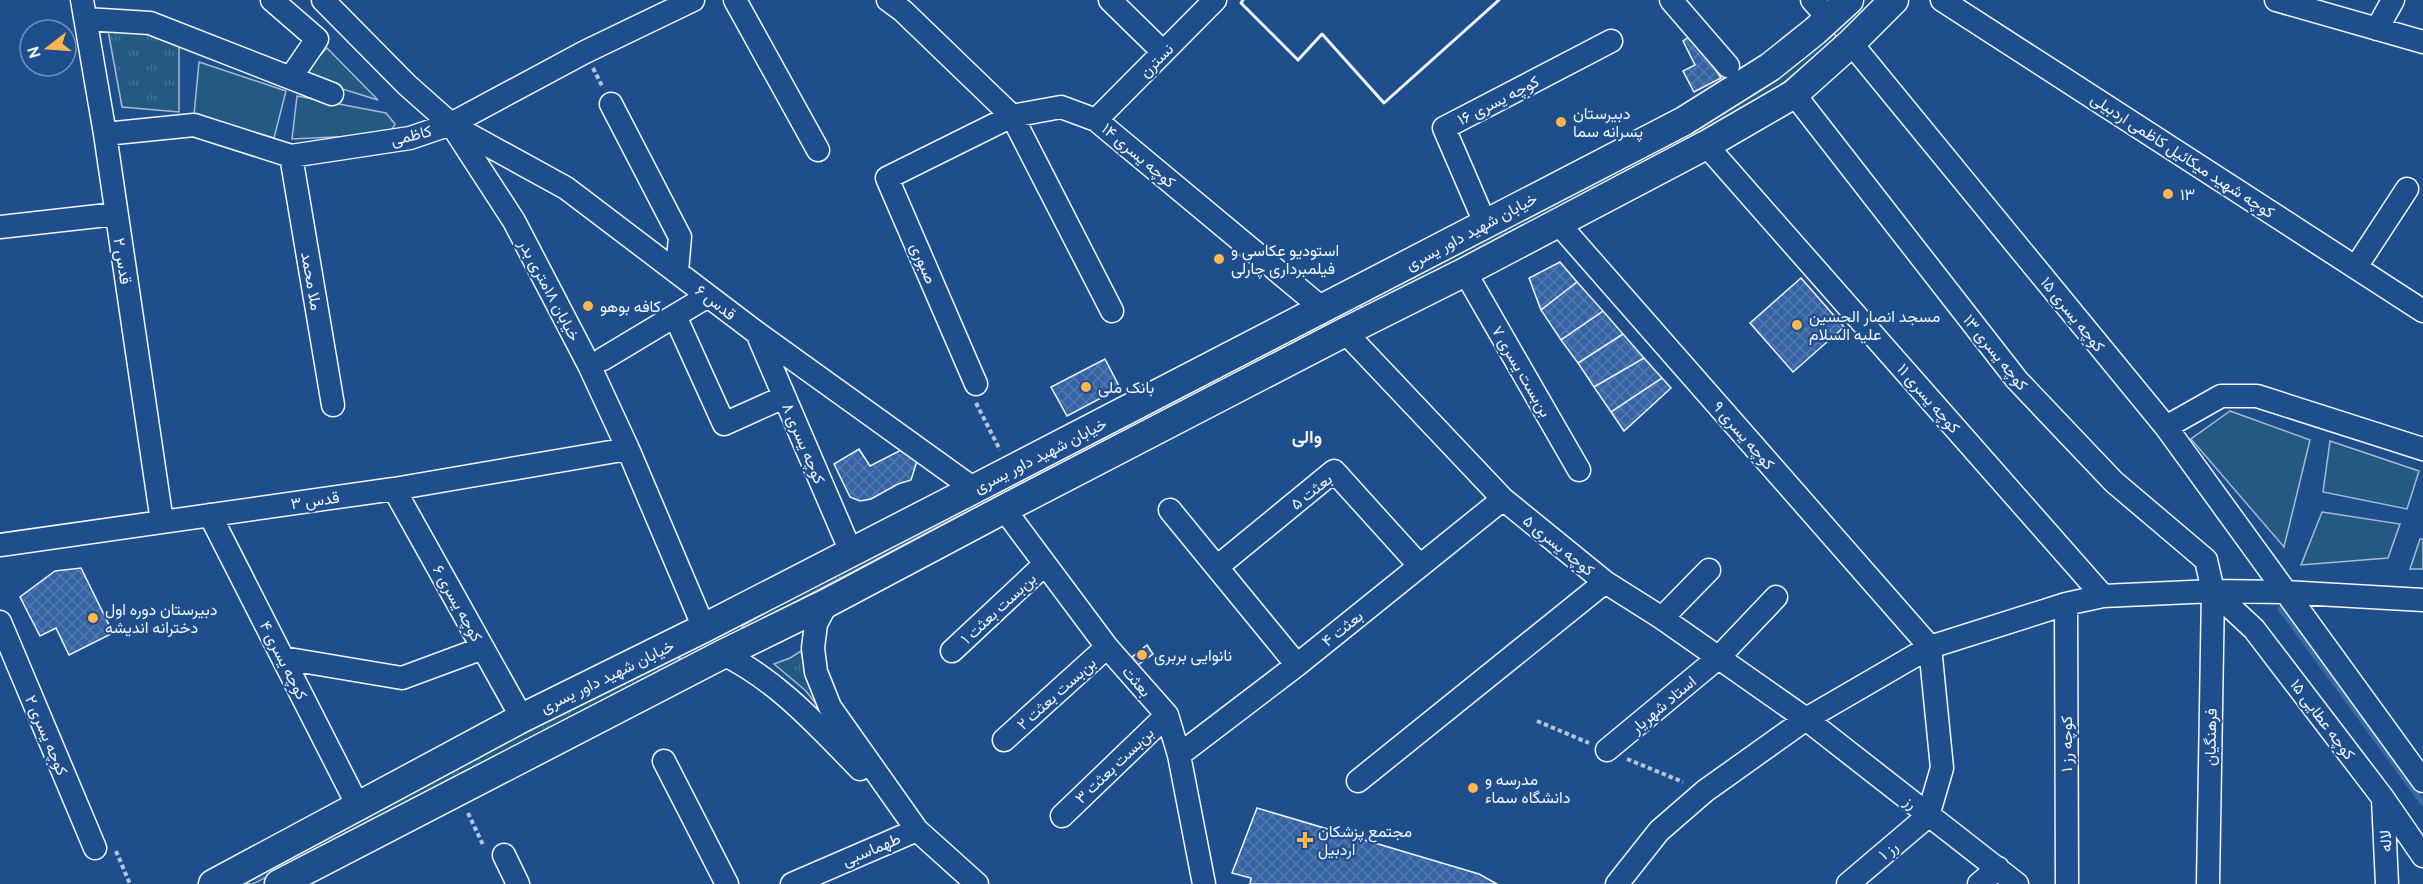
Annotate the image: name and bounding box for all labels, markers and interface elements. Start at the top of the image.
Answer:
north arrow [18,18,78,78]
street label: نسترن [1136,40,1179,83]
text: N [24,43,47,60]
street label: کوچه یسری ۱۶ [1455,73,1543,131]
street label: کوچه شهید میکائیل کاظمی اردبیلی [2086,90,2277,224]
place label: دبیرستان پسرانه سما [1573,105,1643,143]
marker: دبیرستان پسرانه سما [1554,115,1568,129]
street label: کوچه یسری ۱۴ [1097,120,1179,193]
street label: کاظمی [389,122,434,152]
place label: ۱۳ [2180,186,2195,206]
marker: ۱۳ [2161,187,2175,201]
street label: خیابان شهید داور یسری [1403,189,1542,276]
street label: خیابان ۱۸متری بدر [513,236,584,346]
street label: قدس ۲ [107,237,135,286]
street label: صبوری [905,240,940,287]
place label: استودیو عکاسی و فیلمبرداری چارلی [1231,242,1339,280]
street label: ملا محمد [295,251,325,312]
marker: استودیو عکاسی و فیلمبرداری چارلی [1212,252,1226,266]
street label: کوچه یسری ۱۵ [2035,274,2108,357]
street label: قدس ۶ [690,281,739,326]
place label: کافه بوهو [600,298,661,318]
marker: کافه بوهو [581,299,595,313]
place label: مسجد انصار الحسین علیه السلام [1809,308,1940,346]
street label: کوچه یسری ۱۳ [1958,311,2031,395]
marker: مسجد انصار الحسین علیه السلام [1790,318,1804,332]
street label: بن‌بست یسری ۷ [1486,323,1554,421]
street label: کوچه یسری ۱۱ [1892,360,1963,438]
place label: بانک ملی [1098,379,1154,399]
marker: بانک ملی [1079,380,1093,394]
street label: کوچه یسری ۹ [1707,398,1778,475]
street label: کوچه یسری ۸ [776,400,828,487]
street label: خیابان شهید داور یسری [971,414,1111,499]
district label: والی [1292,427,1322,450]
street label: بعثت ۵ [1287,470,1337,515]
street label: قدس ۳ [290,489,341,515]
street label: کوچه یسری ۵ [1518,512,1598,581]
street label: کوچه یسری ۶ [427,562,485,646]
street label: بن‌بست بعثت ۱ [957,569,1041,650]
place label: دبیرستان دوره اول دخترانه اندیشه [105,601,217,639]
street label: بعثت ۴ [1319,607,1368,652]
marker: دبیرستان دوره اول دخترانه اندیشه [86,611,100,625]
street label: کوچه یسری ۴ [254,618,311,704]
street label: خیابان شهید داور یسری [538,637,678,719]
place label: نانوایی بربری [1154,647,1232,667]
marker: نانوایی بربری [1135,648,1149,662]
street label: بن‌بست بعثت ۲ [1014,654,1101,735]
street label: بعثت [1117,663,1154,702]
street label: استاد شهریار [1627,672,1701,739]
street label: کوچه عطایی ۱۵ [2285,676,2358,764]
street label: کوچه یسری ۲ [19,693,71,779]
street label: فرهنگیان [2201,708,2223,766]
street label: کوچه رز ۱ [2058,716,2078,772]
street label: بن‌بست بعثت ۳ [1072,724,1159,809]
place label: مدرسه و دانشگاه سماء [1485,771,1570,809]
marker: مدرسه و دانشگاه سماء [1466,781,1480,795]
street label: رز [1899,792,1920,815]
place label: مجتمع پزشکان اردبیل [1318,823,1412,861]
street label: لاله [2376,829,2398,852]
street label: طهماسبی [839,830,904,872]
marker: مجتمع پزشکان اردبیل [1296,831,1314,849]
street label: رز ۱ [1876,838,1903,865]

